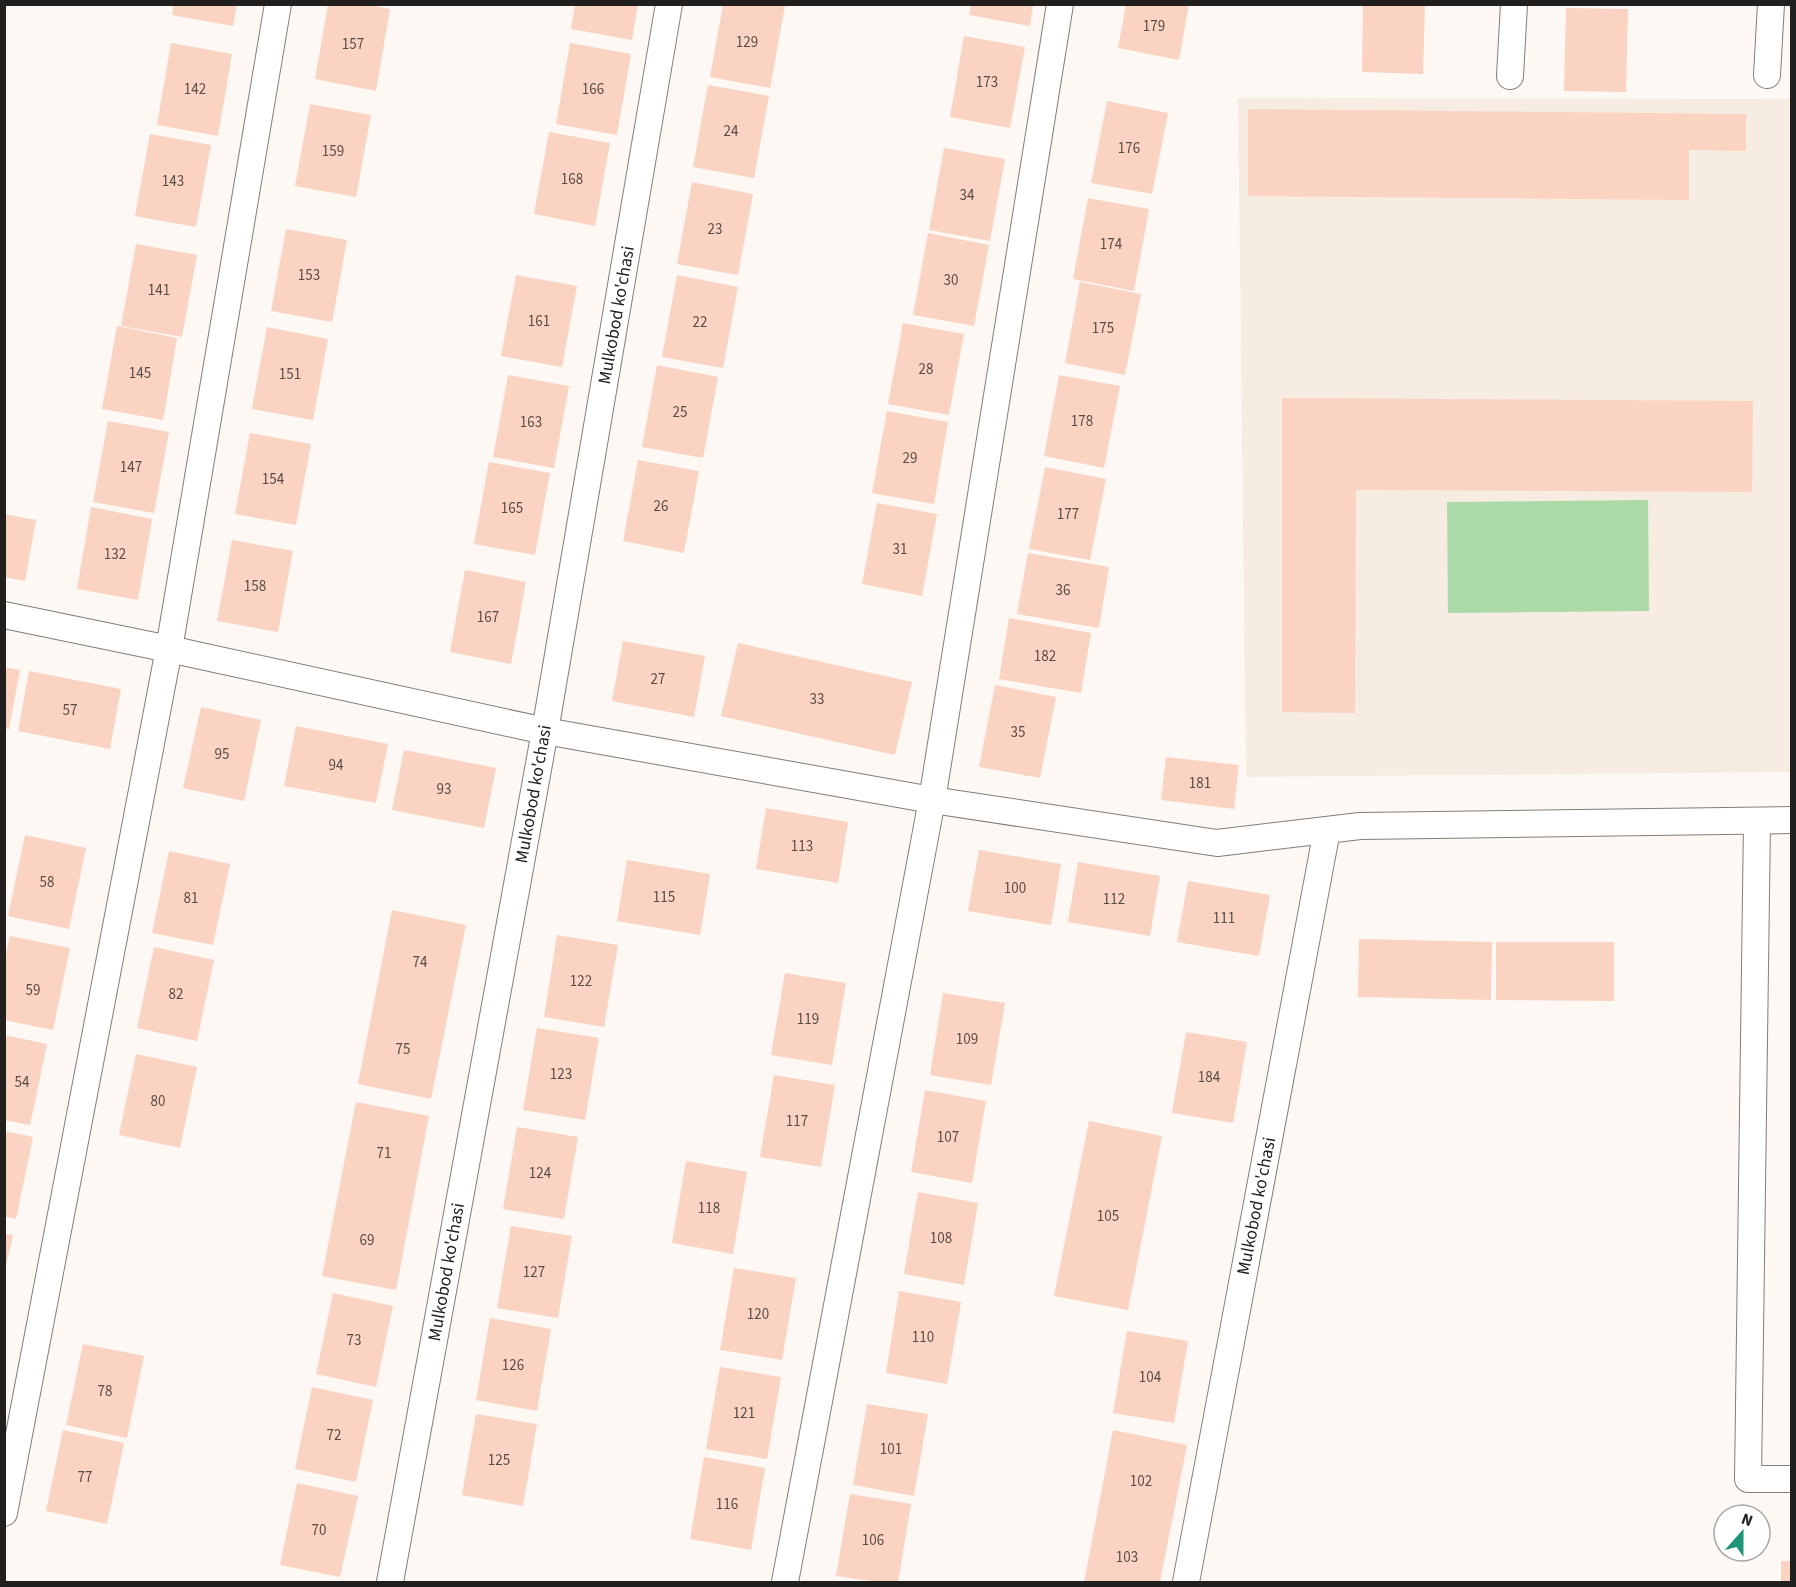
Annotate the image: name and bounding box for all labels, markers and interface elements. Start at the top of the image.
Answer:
house number: 179 [1143,16,1165,37]
house number: 129 [736,32,758,53]
house number: 157 [342,34,364,55]
house number: 173 [976,72,998,93]
house number: 142 [184,79,206,100]
house number: 166 [582,79,604,100]
house number: 24 [724,121,739,142]
house number: 176 [1118,138,1140,159]
house number: 159 [322,141,344,162]
house number: 168 [561,169,583,190]
house number: 143 [162,171,184,192]
house number: 34 [960,185,975,206]
house number: 23 [708,219,722,240]
house number: 174 [1100,234,1123,255]
street label: Mulkobod ko'chasi [592,244,641,386]
house number: 153 [298,265,320,286]
house number: 30 [944,270,958,291]
house number: 141 [148,280,170,301]
house number: 161 [528,311,550,332]
house number: 22 [693,312,707,333]
house number: 175 [1092,318,1114,339]
house number: 28 [919,359,933,380]
house number: 145 [129,363,151,384]
house number: 151 [279,364,301,385]
house number: 25 [673,402,687,423]
house number: 178 [1071,411,1093,432]
house number: 163 [520,412,542,433]
house number: 29 [903,448,917,469]
house number: 147 [120,457,142,478]
house number: 154 [262,469,285,490]
house number: 26 [654,496,668,517]
house number: 165 [501,498,523,519]
house number: 177 [1057,504,1079,525]
house number: 31 [893,539,907,560]
house number: 132 [104,544,126,565]
house number: 158 [244,576,266,597]
house number: 36 [1056,580,1070,601]
house number: 167 [477,607,499,628]
house number: 182 [1034,646,1056,667]
house number: 27 [651,669,665,690]
house number: 33 [810,689,824,710]
house number: 57 [63,700,77,721]
house number: 35 [1011,722,1025,743]
street label: Mulkobod ko'chasi [509,723,558,865]
house number: 95 [215,744,229,765]
house number: 94 [329,755,344,776]
house number: 181 [1189,773,1211,794]
house number: 93 [437,779,451,800]
house number: 113 [791,836,813,857]
house number: 58 [40,872,54,893]
house number: 100 [1004,878,1026,899]
house number: 115 [653,887,675,908]
house number: 81 [184,888,198,909]
house number: 112 [1103,889,1125,910]
house number: 111 [1213,908,1235,929]
house number: 74 [413,952,428,973]
house number: 122 [570,971,592,992]
house number: 59 [26,980,40,1001]
house number: 82 [169,984,183,1005]
house number: 119 [797,1009,819,1030]
house number: 109 [956,1029,978,1050]
house number: 75 [396,1039,410,1060]
house number: 123 [550,1064,572,1085]
house number: 184 [1198,1067,1221,1088]
house number: 54 [15,1072,30,1093]
house number: 80 [151,1091,165,1112]
house number: 117 [786,1111,808,1132]
house number: 107 [937,1127,959,1148]
street label: Mulkobod ko'chasi [1231,1135,1282,1277]
house number: 71 [377,1143,391,1164]
house number: 124 [529,1163,552,1184]
house number: 118 [698,1198,720,1219]
street label: Mulkobod ko'chasi [422,1201,471,1343]
house number: 105 [1097,1206,1119,1227]
house number: 108 [930,1228,952,1249]
house number: 69 [360,1230,374,1251]
house number: 127 [523,1262,545,1283]
house number: 120 [747,1304,769,1325]
house number: 110 [912,1327,934,1348]
house number: 73 [347,1330,361,1351]
house number: 126 [502,1355,524,1376]
house number: 104 [1139,1367,1162,1388]
house number: 78 [98,1381,112,1402]
house number: 121 [733,1403,755,1424]
house number: 72 [327,1425,341,1446]
house number: 101 [880,1439,902,1460]
house number: 125 [488,1450,510,1471]
house number: 77 [78,1467,92,1488]
house number: 102 [1130,1471,1152,1492]
house number: 116 [716,1494,738,1515]
north arrow [1712,1503,1772,1563]
text: N [1738,1508,1756,1532]
house number: 70 [312,1520,326,1541]
house number: 106 [862,1530,884,1551]
house number: 103 [1116,1547,1138,1568]

